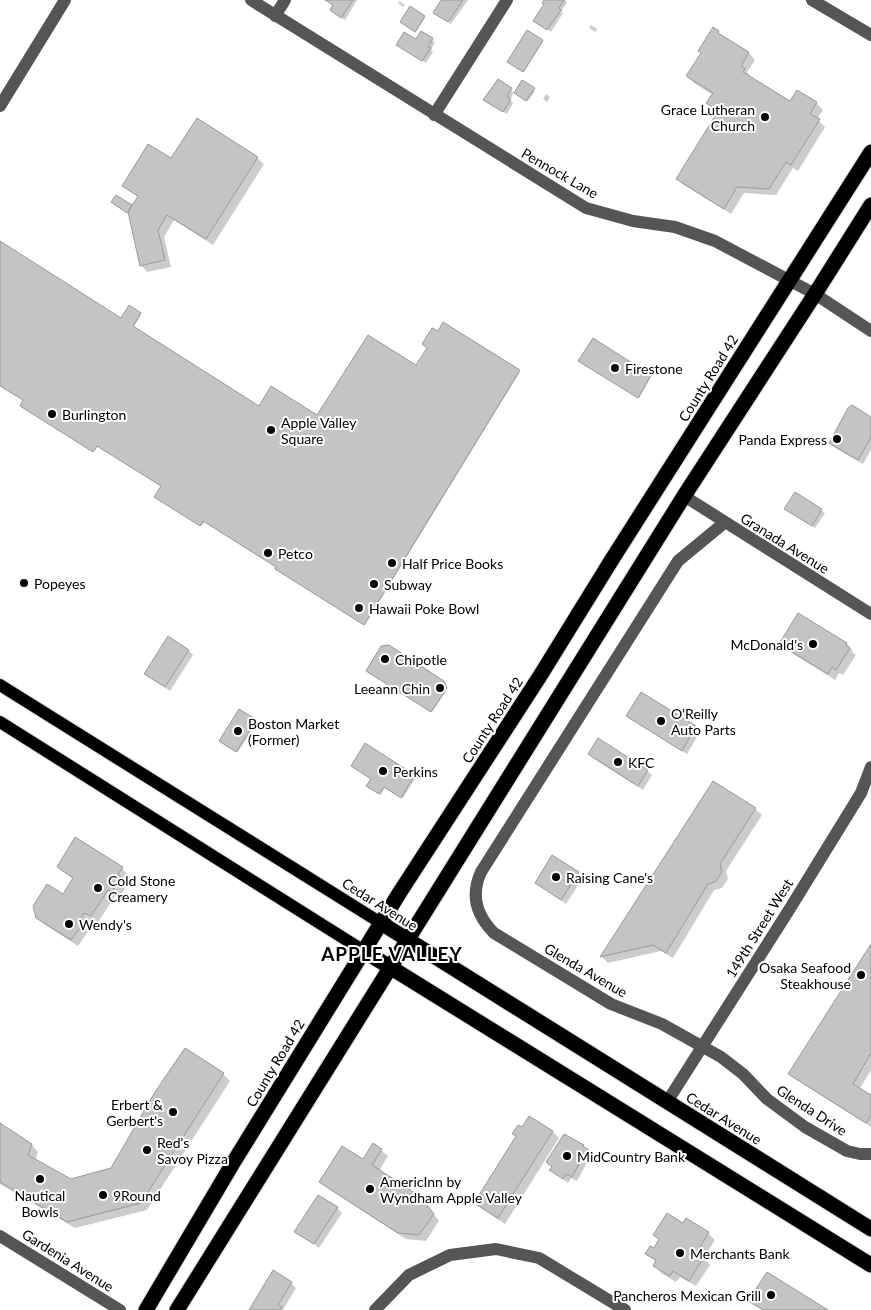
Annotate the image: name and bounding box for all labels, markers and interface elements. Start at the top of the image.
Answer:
place label: Grace Lutheran Church [661,101,755,134]
marker: Grace Lutheran Church [759,111,771,123]
street label: Pennock Lane [519,144,601,202]
street label: County Road 42 [675,332,741,424]
place label: Firestone [625,360,683,377]
marker: Firestone [609,362,621,374]
place label: Burlington [62,406,126,423]
marker: Burlington [46,408,58,420]
place label: Apple Valley Square [281,414,357,447]
marker: Apple Valley Square [265,424,277,436]
place label: Panda Express [738,431,827,448]
marker: Panda Express [831,433,843,445]
street label: Granada Avenue [738,509,832,577]
place label: Petco [278,545,313,562]
marker: Petco [262,547,274,559]
place label: Half Price Books [402,555,503,572]
marker: Half Price Books [386,557,398,569]
place label: Popeyes [34,575,86,592]
place label: Subway [384,576,433,593]
marker: Popeyes [18,577,30,589]
marker: Subway [368,578,380,590]
place label: Hawaii Poke Bowl [369,600,479,617]
marker: Hawaii Poke Bowl [353,602,365,614]
place label: McDonald's [730,636,803,653]
marker: McDonald's [807,638,819,650]
place label: Chipotle [395,651,447,668]
marker: Chipotle [379,653,391,665]
street label: County Road 42 [458,674,526,766]
place label: Leeann Chin [354,680,430,697]
marker: Leeann Chin [434,682,446,694]
place label: O'Reilly Auto Parts [671,705,736,738]
place label: Boston Market (Former) [248,715,339,748]
marker: O'Reilly Auto Parts [655,715,667,727]
marker: Boston Market (Former) [232,725,244,737]
place label: KFC [628,754,655,771]
marker: KFC [612,756,624,768]
place label: Perkins [393,763,438,780]
marker: Perkins [377,765,389,777]
place label: Raising Cane's [566,869,653,886]
marker: Raising Cane's [550,871,562,883]
place label: Cold Stone Creamery [108,872,175,905]
street label: Cedar Avenue [339,874,421,934]
street label: 149th Street West [722,875,796,981]
marker: Cold Stone Creamery [92,882,104,894]
place label: Wendy's [79,916,132,933]
marker: Wendy's [63,918,75,930]
street label: Glenda Avenue [542,939,630,1001]
district label: APPLE VALLEY [320,942,463,965]
place label: Osaka Seafood Steakhouse [759,959,851,992]
marker: Osaka Seafood Steakhouse [855,969,867,981]
street label: County Road 42 [242,1016,308,1110]
street label: Glenda Drive [774,1081,850,1139]
street label: Cedar Avenue [683,1088,765,1148]
place label: Erbert & Gerbert's [106,1096,163,1129]
marker: Erbert & Gerbert's [167,1106,179,1118]
place label: Red's Savoy Pizza [157,1134,228,1167]
marker: Red's Savoy Pizza [141,1144,153,1156]
place label: MidCountry Bank [577,1148,686,1165]
marker: MidCountry Bank [561,1150,573,1162]
marker: Nautical Bowls [34,1173,46,1185]
place label: AmericInn by Wyndham Apple Valley [380,1173,523,1206]
marker: AmericInn by Wyndham Apple Valley [364,1183,376,1195]
place label: Nautical Bowls [15,1187,65,1220]
place label: 9Round [113,1187,161,1204]
marker: 9Round [97,1189,109,1201]
street label: Gardenia Avenue [19,1225,117,1295]
place label: Merchants Bank [690,1245,791,1262]
marker: Merchants Bank [674,1247,686,1259]
place label: Pancheros Mexican Grill [613,1287,761,1304]
marker: Pancheros Mexican Grill [765,1289,777,1301]

